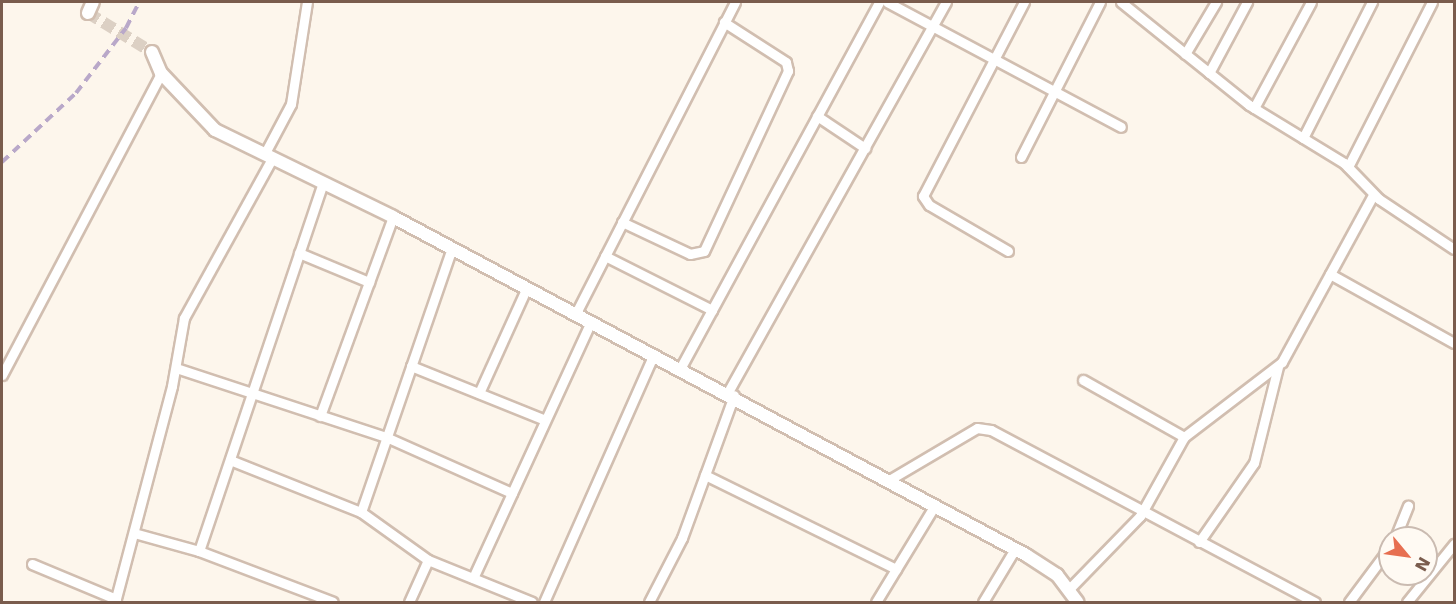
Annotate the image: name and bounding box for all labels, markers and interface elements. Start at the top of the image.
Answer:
north arrow [1378,526,1438,586]
text: N [1411,554,1434,574]

